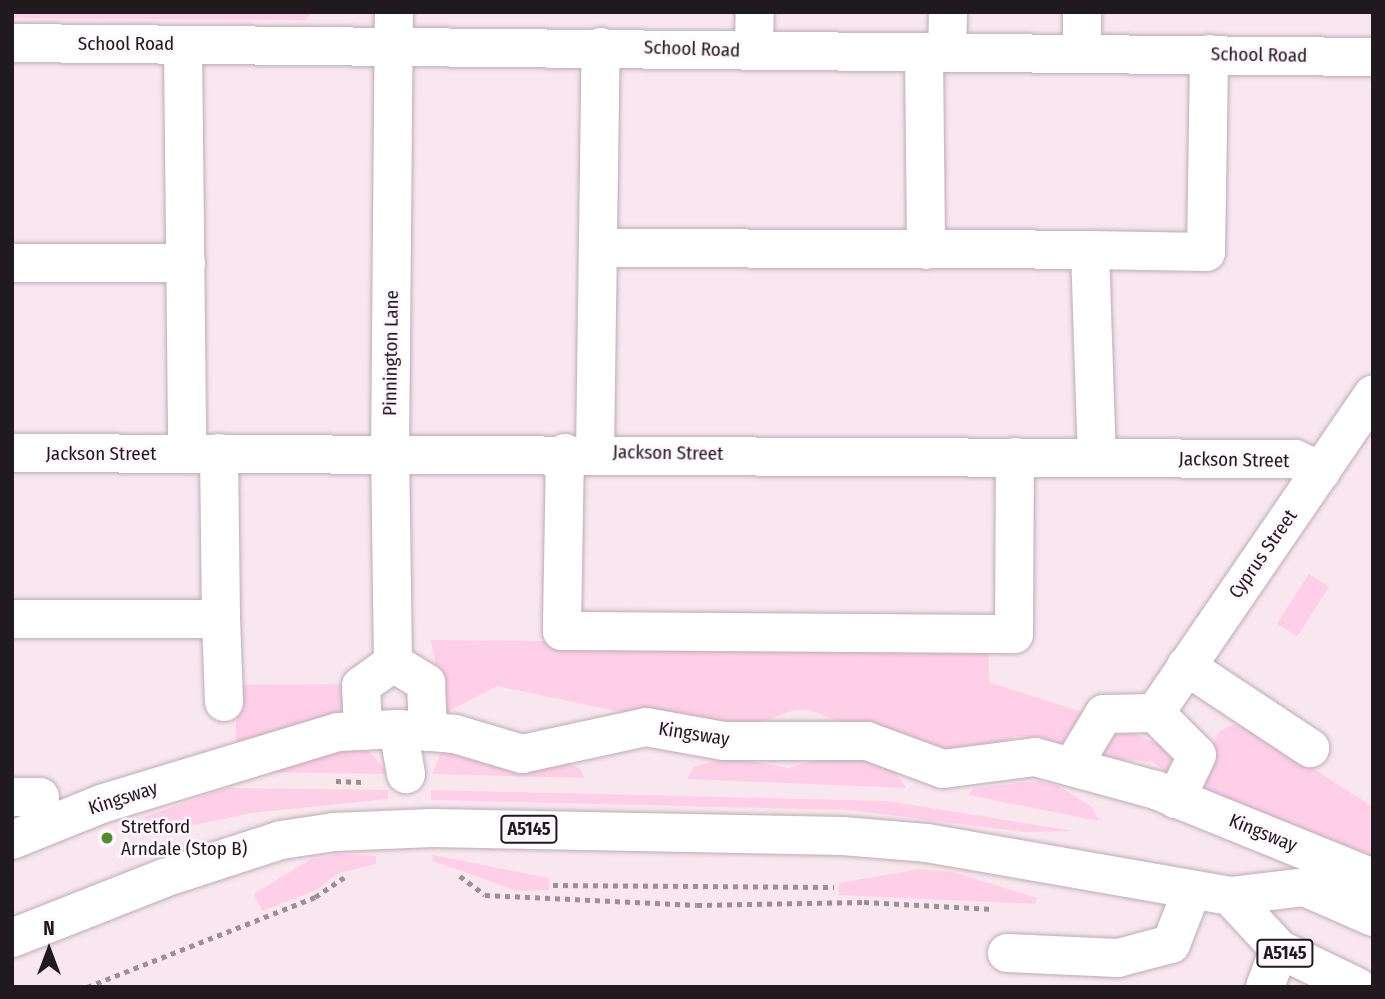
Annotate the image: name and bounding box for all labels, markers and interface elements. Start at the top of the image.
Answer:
street label: School Road [78,33,174,55]
street label: School Road [643,36,741,62]
street label: School Road [1211,43,1307,67]
street label: Pinnington Lane [379,290,403,416]
street label: Jackson Street [612,441,724,465]
street label: Jackson Street [46,443,156,465]
street label: Jackson Street [1178,448,1290,472]
street label: Cyprus Street [1224,505,1302,603]
street label: Kingsway [657,717,731,751]
street label: Kingsway [86,776,160,820]
street label: Kingsway [1226,809,1300,857]
road number: A5145 [499,814,559,844]
place label: Stretford Arndale (Stop B) [121,816,247,860]
marker: Stretford Arndale (Stop B) [99,830,115,846]
north arrow [14,915,84,985]
text: N [43,917,55,940]
road number: A5145 [1255,938,1315,968]

